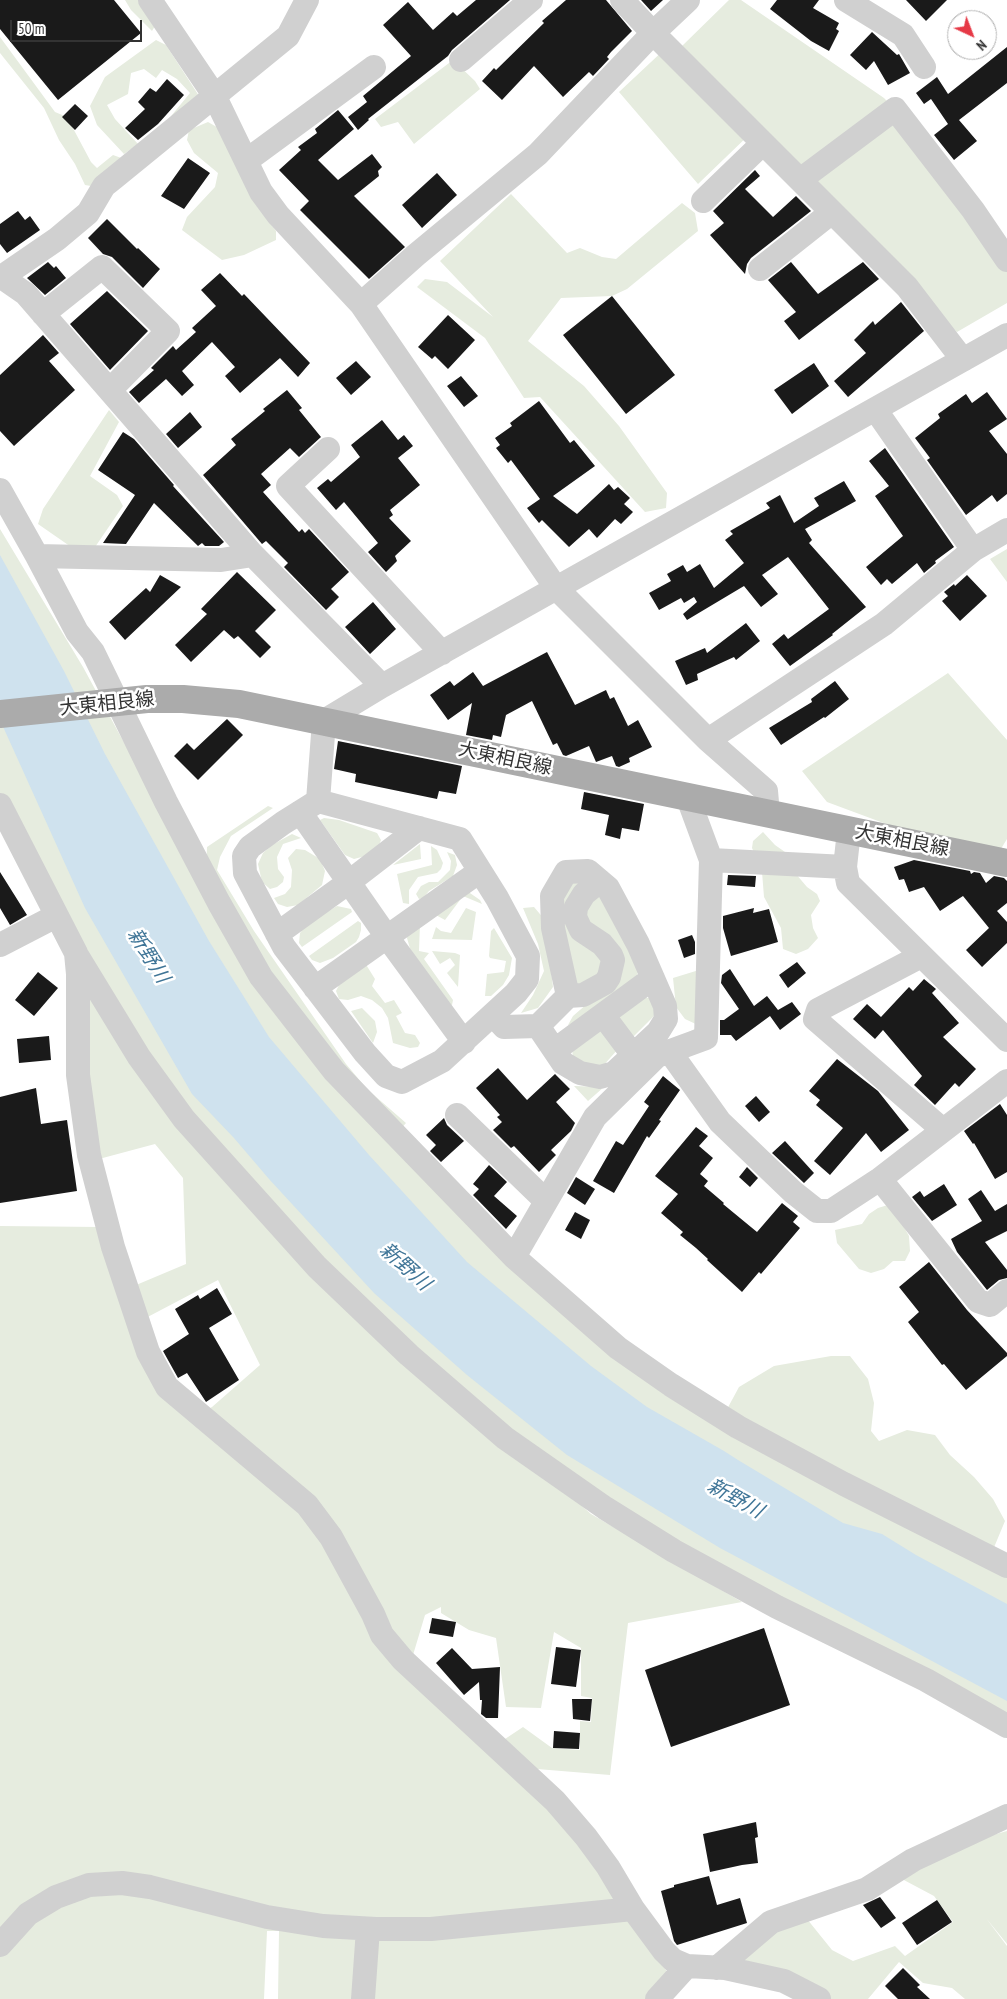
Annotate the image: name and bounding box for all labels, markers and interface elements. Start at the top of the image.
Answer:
scale bar [12,10,145,42]
north arrow [947,10,997,60]
text: 50 m [18,19,44,38]
text: N [973,36,990,54]
street label: 大東相良線 [59,688,155,720]
street label: 大東相良線 [456,738,554,780]
street label: 大東相良線 [853,821,951,861]
water label: 新野川 [122,924,174,988]
water label: 新野川 [375,1238,435,1296]
water label: 新野川 [703,1474,767,1524]

